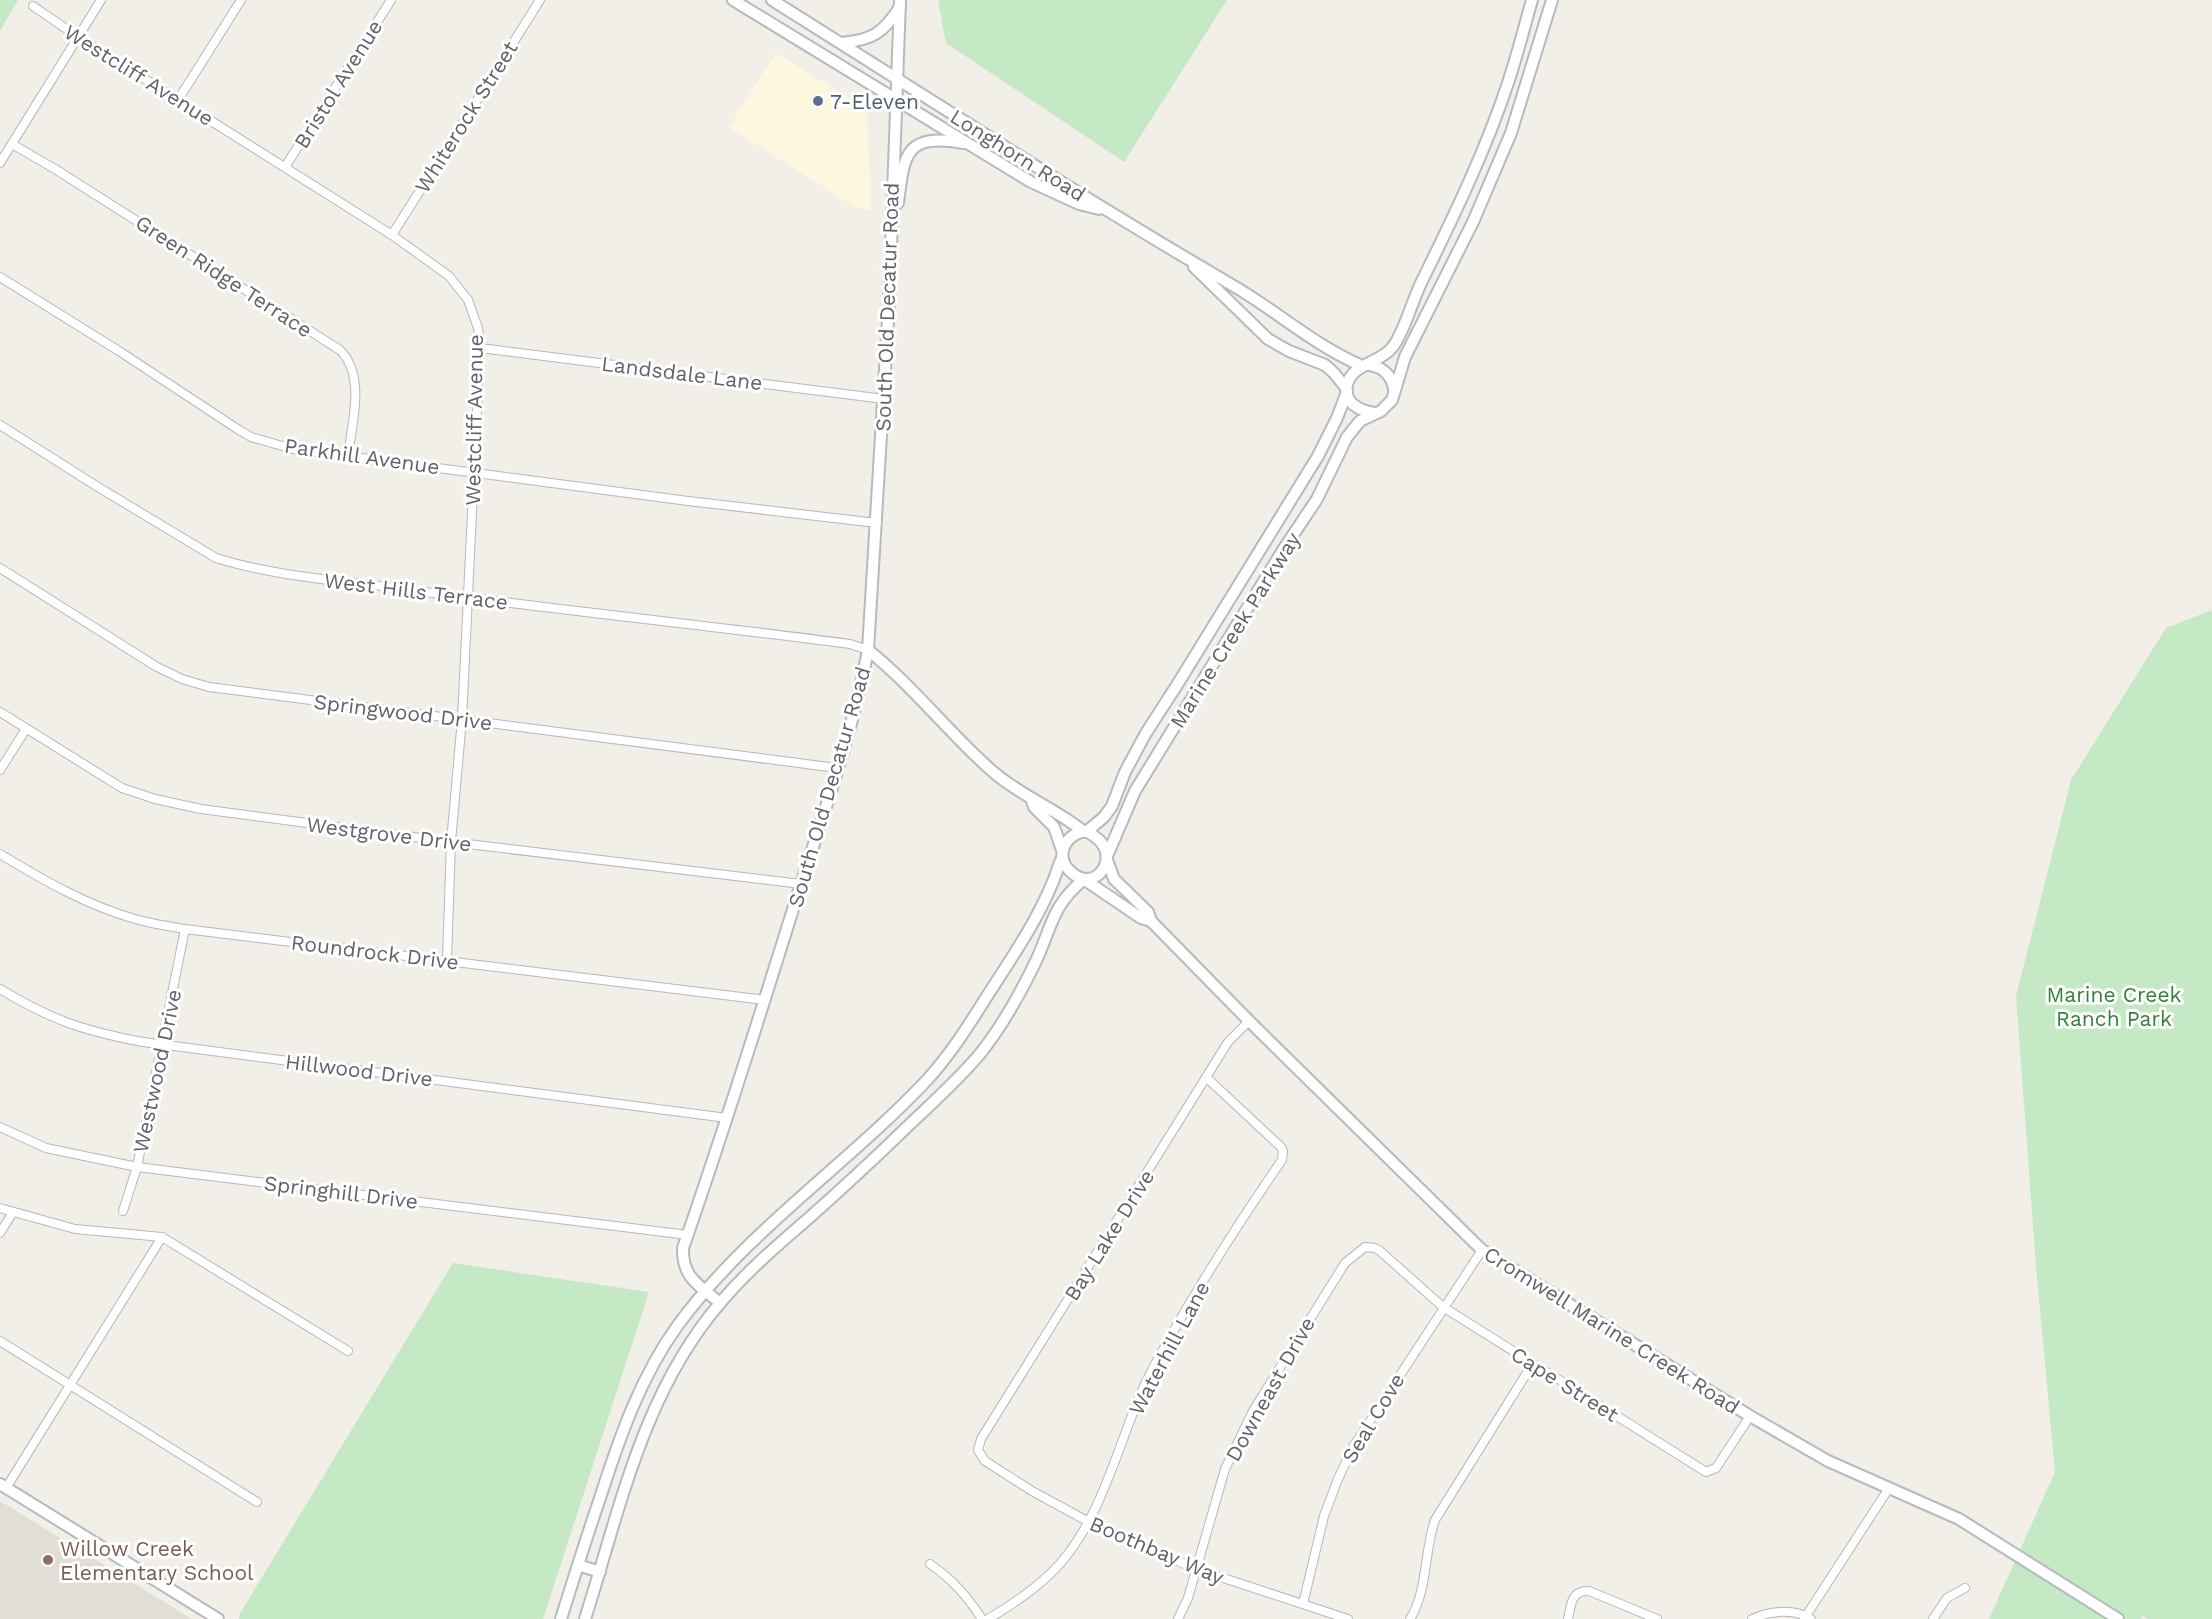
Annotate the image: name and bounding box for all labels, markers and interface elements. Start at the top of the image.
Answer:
street label: Bristol Avenue [289,15,387,153]
street label: Westcliff Avenue [60,19,218,131]
street label: Whiterock Street [409,36,523,197]
place label: 7-Eleven [830,89,919,114]
marker: 7-Eleven [811,94,825,108]
street label: Longhorn Road [946,103,1090,207]
street label: South Old Decatur Road [870,182,904,432]
street label: Green Ridge Terrace [131,210,317,342]
street label: Westcliff Avenue [460,334,488,506]
street label: Landsdale Lane [600,351,764,395]
street label: Parkhill Avenue [283,433,441,479]
street label: Marine Creek Parkway [1164,527,1306,733]
street label: West Hills Terrace [323,567,509,615]
street label: South Old Decatur Road [783,664,875,910]
street label: Springwood Drive [312,689,494,735]
street label: Westgrove Drive [305,811,473,857]
street label: Roundrock Drive [290,929,460,975]
park label: Marine Creek Ranch Park [2047,982,2182,1031]
street label: Westwood Drive [127,987,187,1155]
street label: Hillwood Drive [284,1049,434,1091]
street label: Bay Lake Drive [1059,1165,1159,1305]
street label: Springhill Drive [263,1170,419,1214]
street label: Cromwell Marine Creek Road [1480,1241,1744,1419]
street label: Waterhill Lane [1123,1277,1215,1419]
street label: Downeast Drive [1220,1312,1320,1466]
street label: Cape Street [1507,1341,1623,1427]
street label: Seal Cove [1336,1369,1410,1467]
street label: Boothbay Way [1086,1510,1228,1590]
place label: Willow Creek Elementary School [60,1536,254,1585]
marker: Willow Creek Elementary School [41,1553,55,1567]

